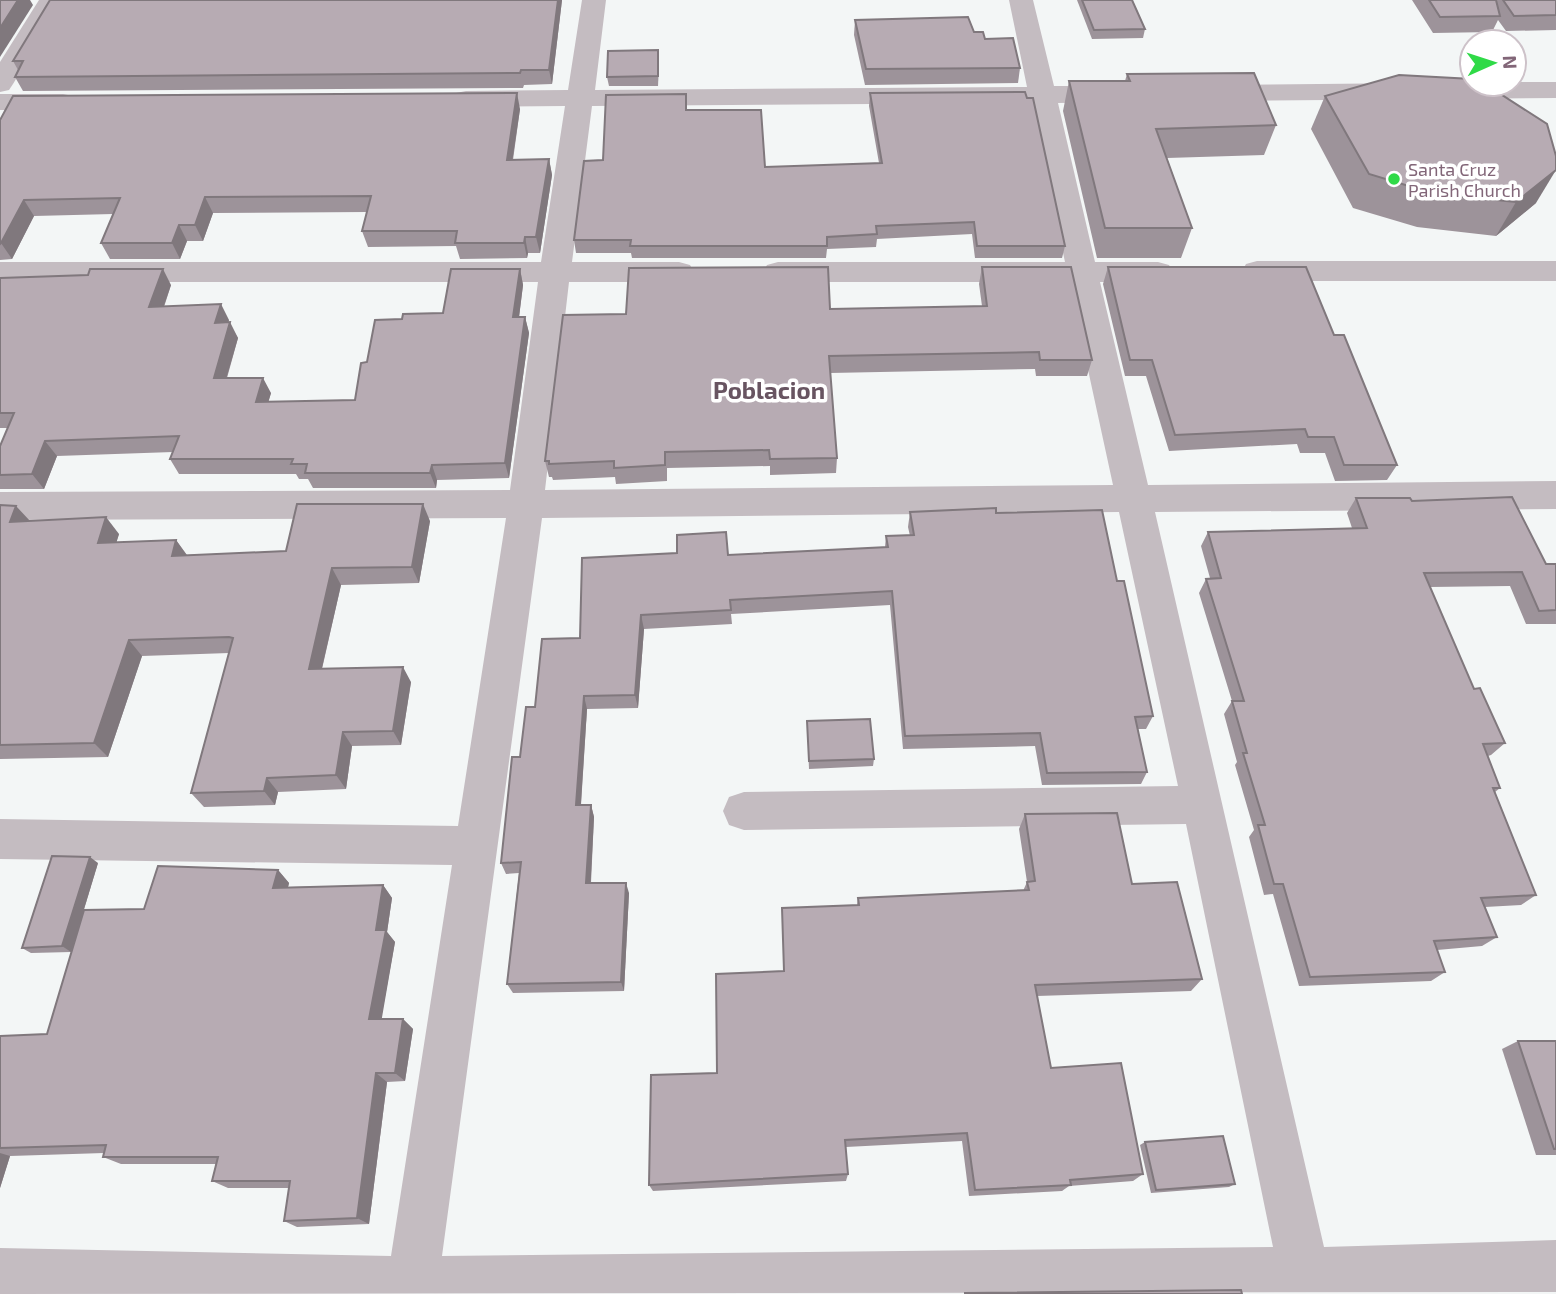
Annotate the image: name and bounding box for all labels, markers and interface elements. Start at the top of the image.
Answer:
north arrow [1458,28,1528,98]
text: N [1499,55,1522,70]
place label: Santa Cruz Parish Church [1408,158,1521,201]
marker: Santa Cruz Parish Church [1386,171,1402,187]
district label: Poblacion [713,375,825,404]

